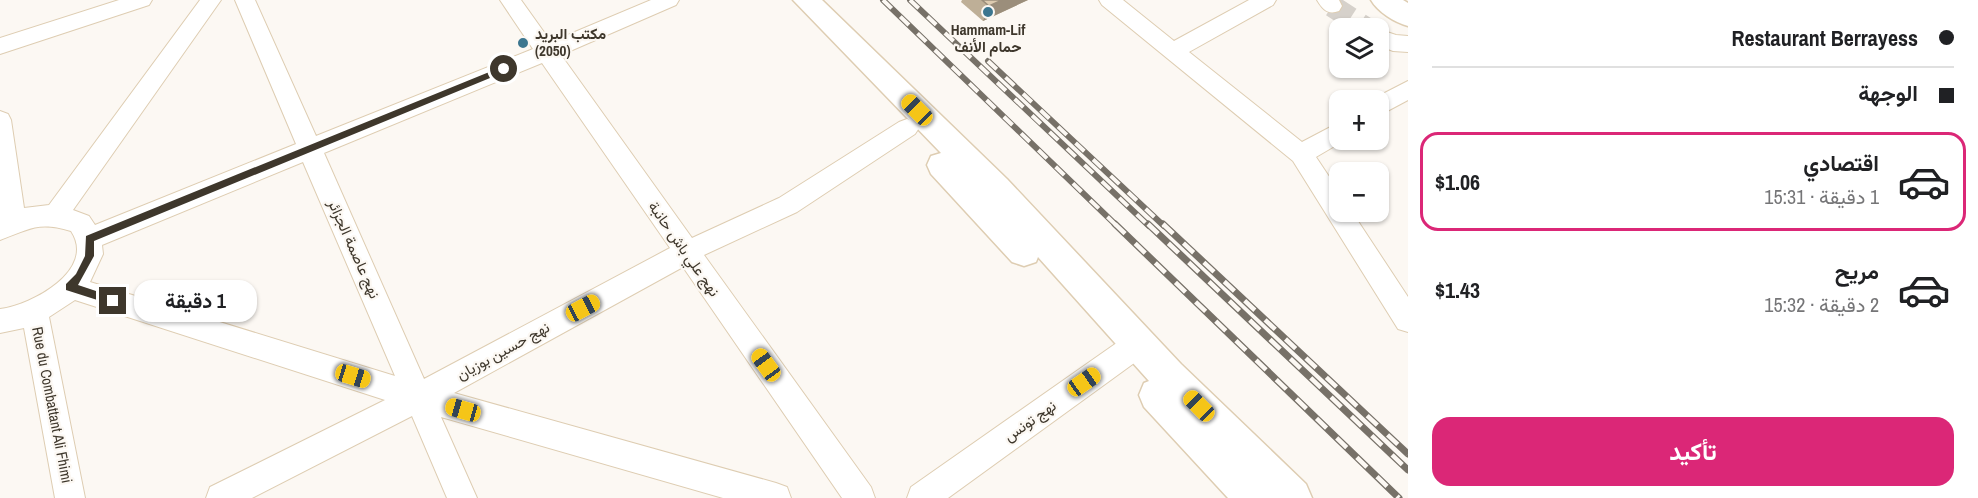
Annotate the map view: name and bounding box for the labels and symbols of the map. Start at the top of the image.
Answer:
marker: Hammam-Lif حمام الأنف [981,5,995,19]
place label: Hammam-Lif حمام الأنف [951,19,1026,57]
place label: مكتب البريد (2050) [535,23,606,61]
marker: مكتب البريد (2050) [516,36,530,50]
route start [490,55,517,82]
car [898,91,936,129]
street label: نهج عاصمة الجزائر [322,195,386,302]
street label: نهج علي باش حانبة [641,197,725,302]
callout: 1 دقيقة [134,280,257,322]
route end [99,287,126,314]
car [563,292,603,324]
street label: نهج حسين بوزيان [452,316,554,386]
street label: Rue du Combattant Ali Fhimi [27,325,78,485]
car [748,345,784,385]
car [333,362,373,390]
car [1064,364,1104,400]
car [1180,387,1218,425]
street label: نهج تونس [999,395,1061,447]
car [443,396,483,424]

